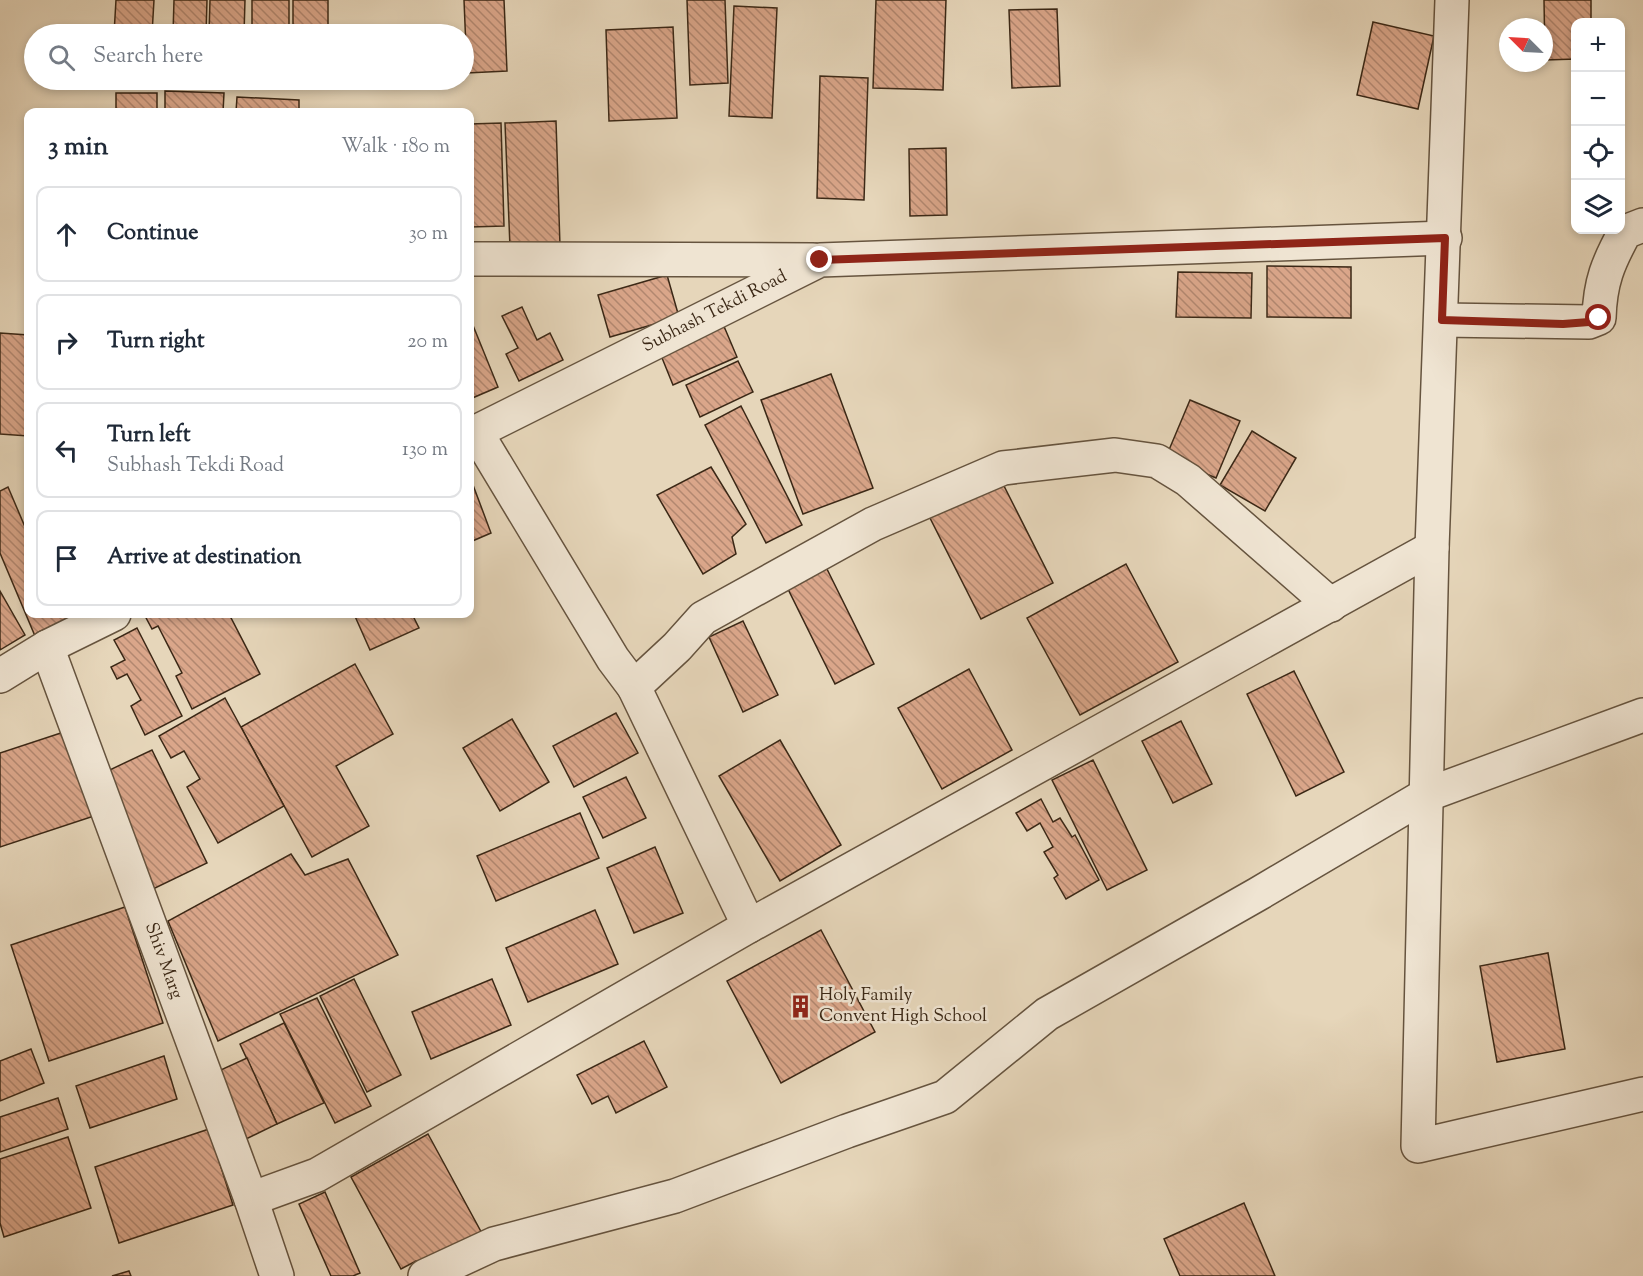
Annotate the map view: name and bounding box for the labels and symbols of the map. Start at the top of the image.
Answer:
north arrow [1499,18,1553,72]
route end [806,246,832,272]
street label: Subhash Tekdi Road [638,264,792,360]
route start [1585,304,1611,330]
street label: Shiv Marg [137,919,189,1003]
place label: Holy Family Convent High School [819,983,987,1030]
building icon: Holy Family Convent High School [788,993,814,1019]

